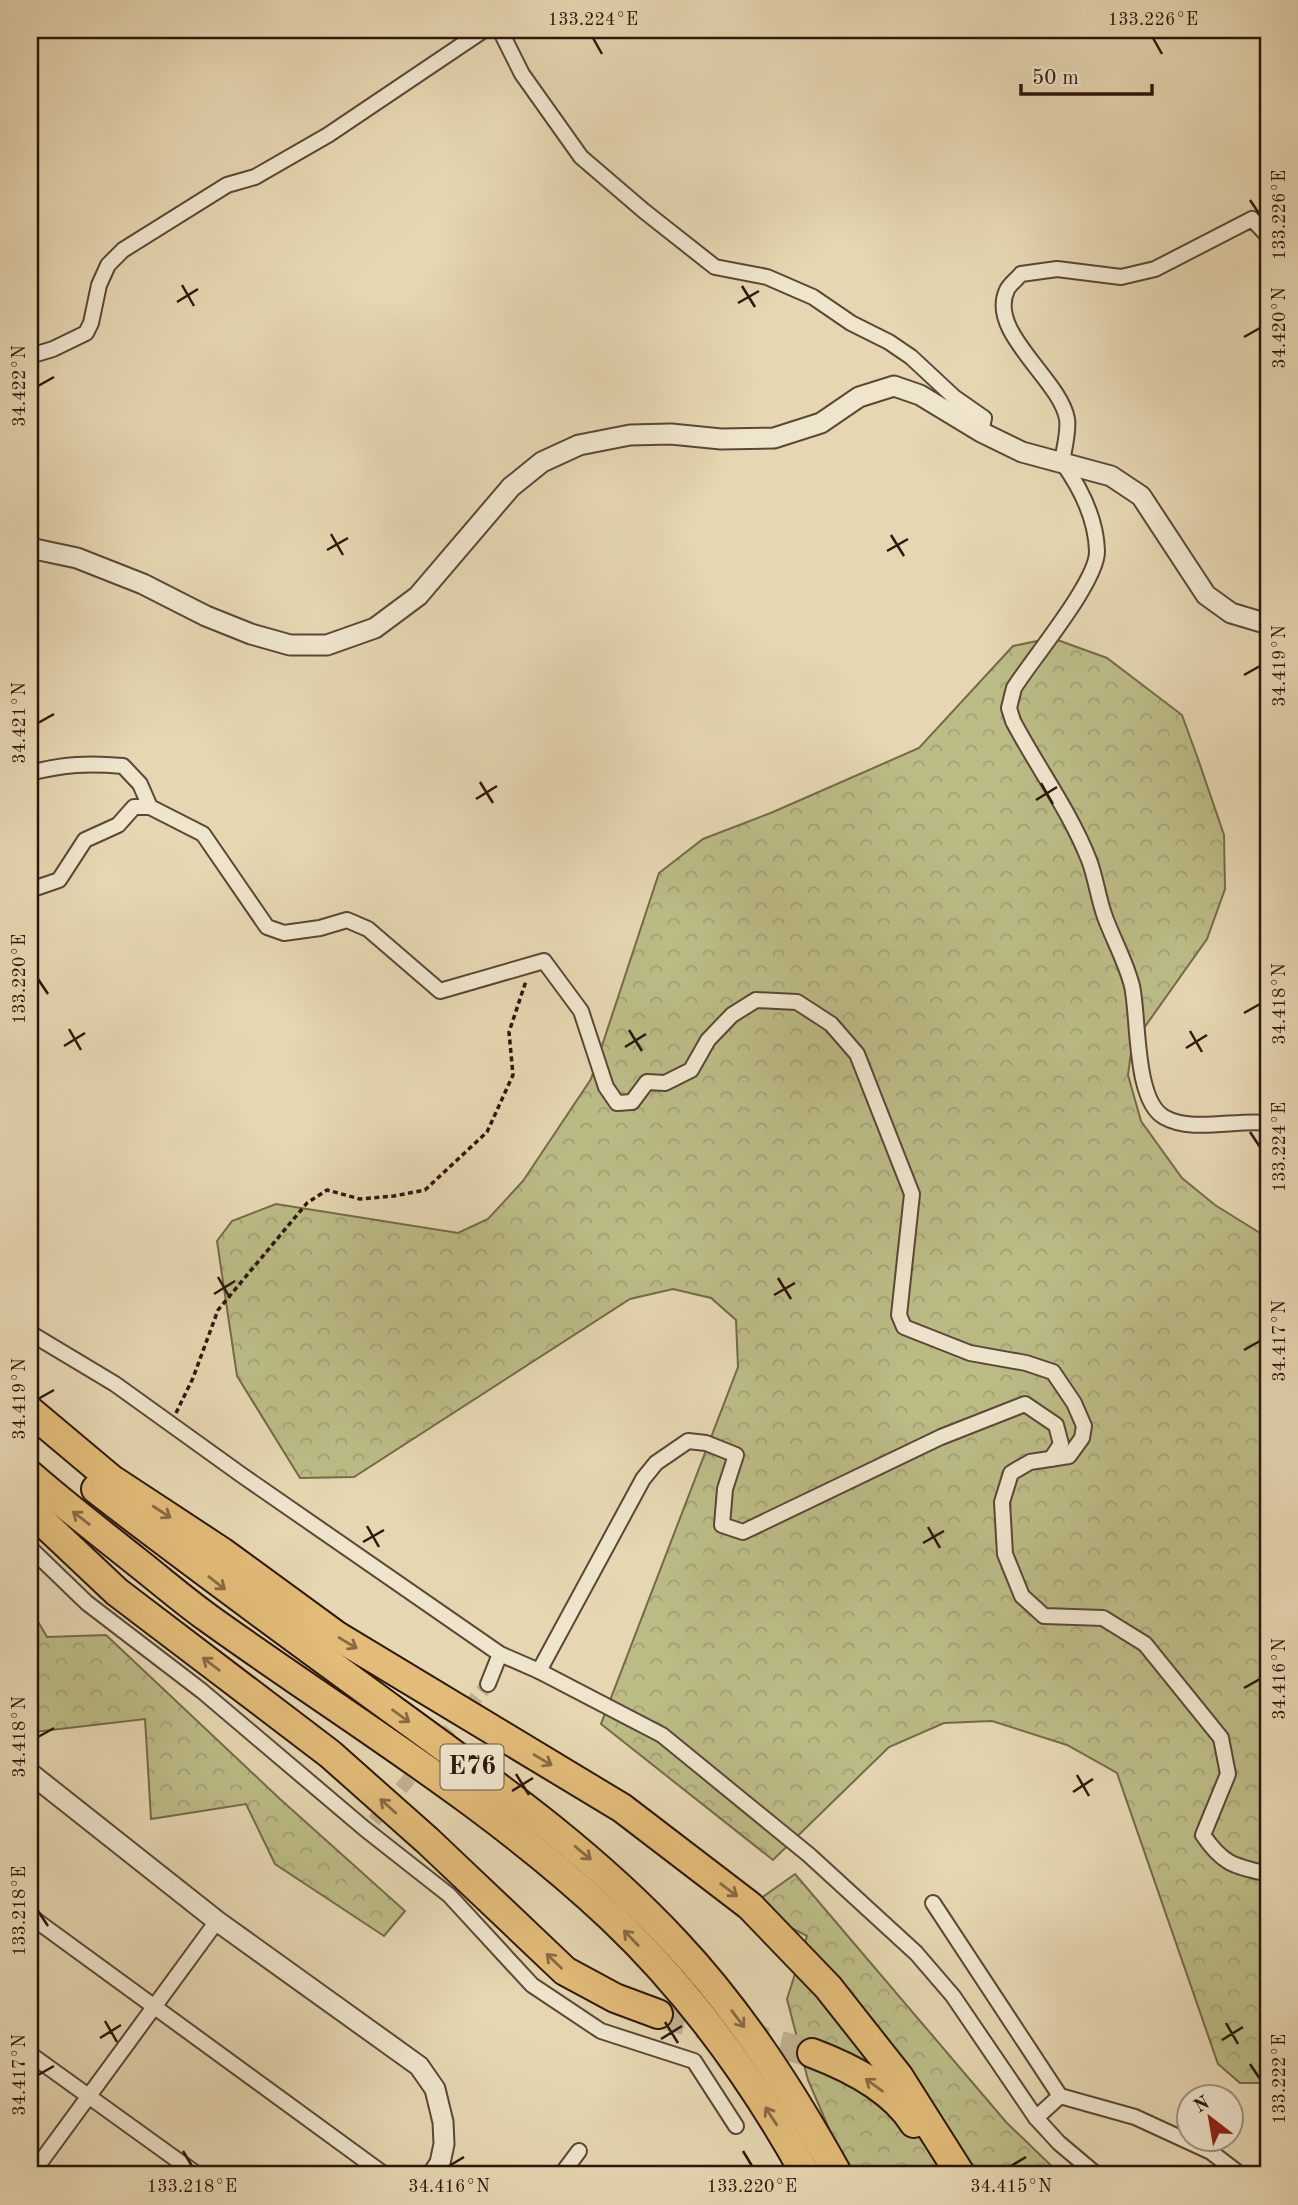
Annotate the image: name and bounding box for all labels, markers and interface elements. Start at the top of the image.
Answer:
text: 133.224°E [548,11,638,29]
text: 133.226°E [1108,11,1198,29]
scale bar [1021,52,1153,96]
text: 50 m [1032,68,1079,89]
text: 133.226°E [1271,170,1289,260]
text: 34.420°N [1271,287,1289,369]
text: 34.422°N [11,345,29,427]
text: 34.419°N [1271,625,1289,707]
text: 34.421°N [11,682,29,764]
text: 133.220°E [11,934,29,1024]
text: 34.418°N [1271,963,1289,1045]
text: 133.224°E [1271,1102,1289,1192]
text: 34.417°N [1271,1300,1289,1382]
text: 34.419°N [11,1358,29,1440]
one-way arrow [151,1505,171,1519]
one-way arrow [72,1510,91,1525]
one-way arrow [207,1575,226,1590]
one-way arrow [337,1636,357,1650]
text: 34.416°N [1271,1638,1289,1720]
one-way arrow [202,1656,220,1671]
text: 34.418°N [11,1696,29,1778]
one-way arrow [391,1709,410,1723]
road number: E76 [440,1744,504,1790]
one-way arrow [532,1754,552,1768]
one-way arrow [379,1798,397,1814]
one-way arrow [573,1845,591,1861]
text: 133.218°E [11,1866,29,1956]
one-way arrow [720,1882,738,1897]
one-way arrow [622,1930,639,1947]
one-way arrow [546,1953,564,1970]
one-way arrow [731,2009,746,2027]
text: 34.417°N [11,2034,29,2116]
text: 133.222°E [1271,2034,1289,2124]
one-way arrow [865,2078,884,2093]
north arrow [1176,2082,1246,2152]
text: N [1191,2093,1214,2117]
one-way arrow [764,2107,778,2127]
text: 133.218°E [147,2178,237,2196]
text: 34.416°N [408,2178,490,2196]
text: 133.220°E [707,2178,797,2196]
text: 34.415°N [970,2178,1052,2196]

